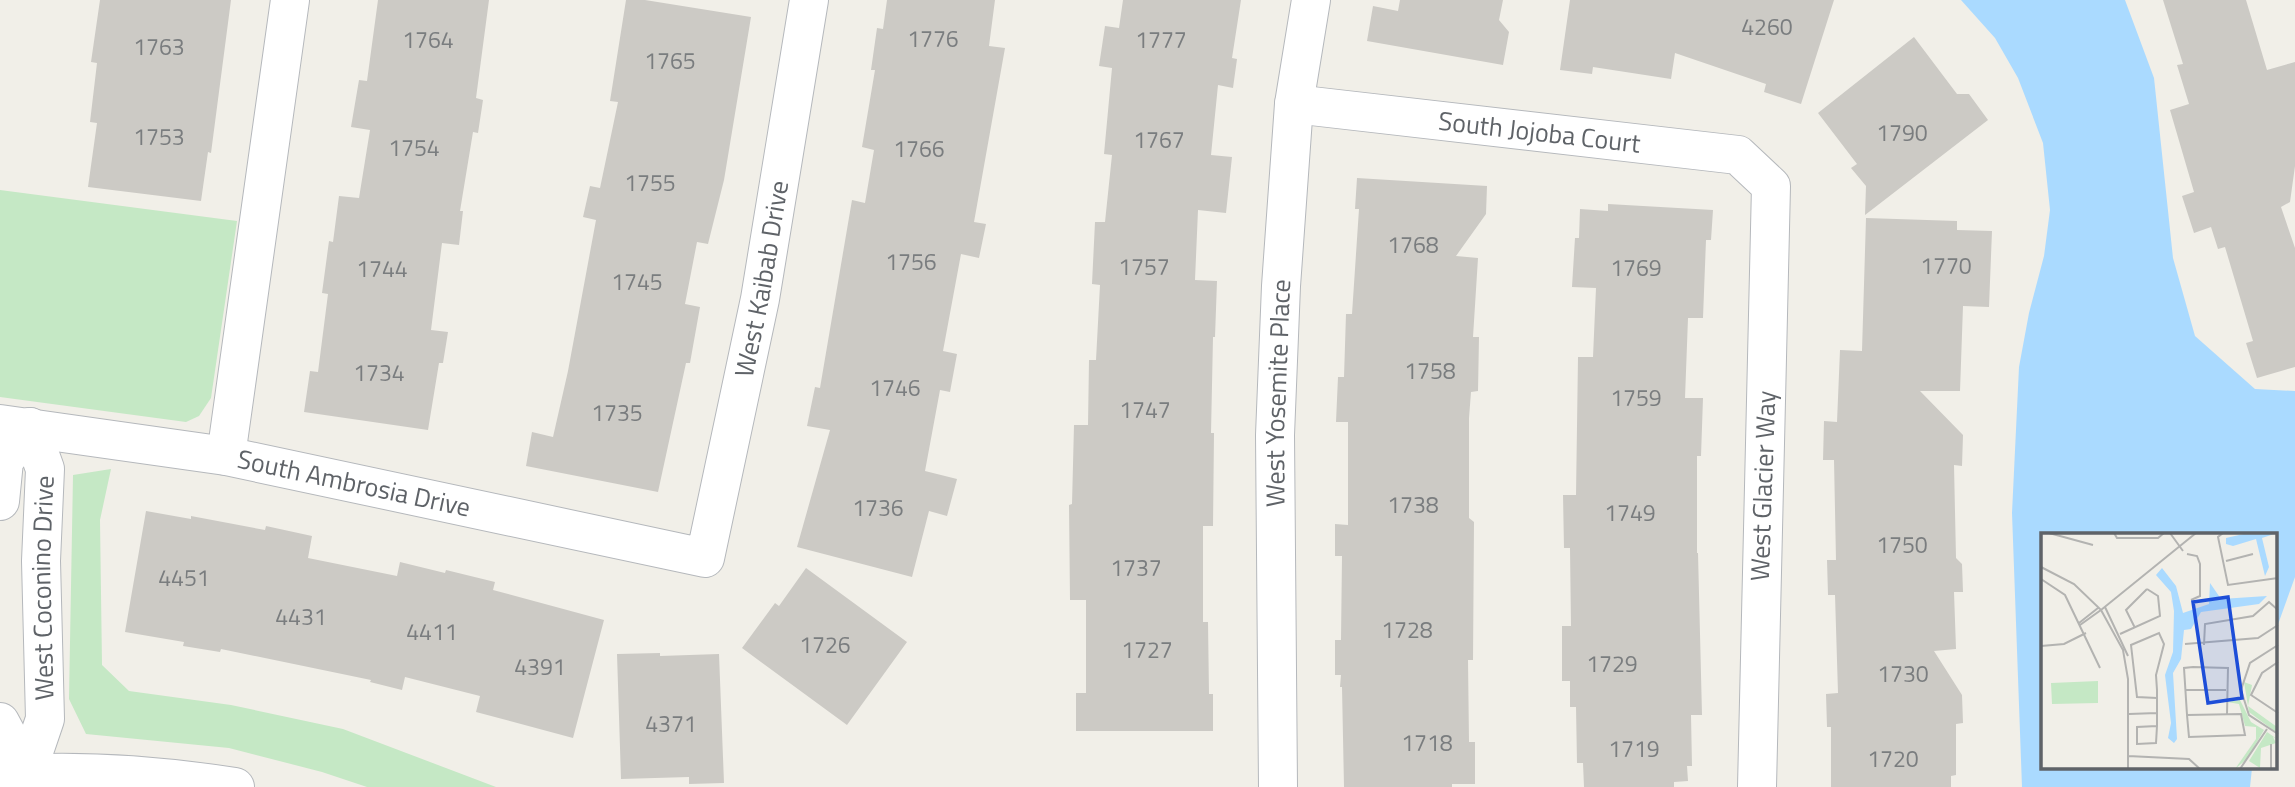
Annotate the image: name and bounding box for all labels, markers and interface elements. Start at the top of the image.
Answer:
house number: 4260 [1741,9,1793,44]
house number: 1776 [907,21,959,56]
house number: 1764 [402,22,454,57]
house number: 1777 [1135,22,1187,57]
house number: 1763 [133,29,185,64]
house number: 1765 [644,43,696,78]
street label: South Jojoba Court [1436,101,1643,163]
house number: 1790 [1876,115,1928,150]
house number: 1753 [133,119,185,154]
house number: 1767 [1133,122,1185,157]
house number: 1754 [388,130,440,165]
house number: 1766 [893,131,945,166]
house number: 1755 [624,165,676,200]
street label: West Kaibab Drive [724,178,798,381]
house number: 1768 [1387,227,1439,262]
house number: 1756 [885,244,937,279]
house number: 1770 [1920,248,1972,283]
house number: 1757 [1118,249,1170,284]
house number: 1769 [1610,250,1662,285]
house number: 1744 [356,251,408,286]
house number: 1745 [611,264,663,299]
street label: West Yosemite Place [1255,278,1300,507]
house number: 1758 [1404,353,1456,388]
house number: 1734 [353,355,405,390]
house number: 1746 [869,370,921,405]
house number: 1759 [1610,380,1662,415]
street label: West Glacier Way [1740,390,1785,582]
house number: 1747 [1119,392,1171,427]
house number: 1735 [591,395,643,430]
street label: South Ambrosia Drive [234,439,474,527]
street label: West Coconino Drive [21,475,64,701]
house number: 1738 [1387,487,1439,522]
house number: 1736 [852,490,904,525]
house number: 1749 [1604,495,1656,530]
house number: 1750 [1876,527,1928,562]
inset map [2041,533,2278,770]
house number: 1737 [1110,550,1162,585]
house number: 4451 [158,560,210,595]
house number: 4431 [275,599,327,634]
house number: 1728 [1381,612,1433,647]
house number: 4411 [406,614,458,649]
house number: 1726 [799,627,851,662]
house number: 1727 [1121,632,1173,667]
house number: 1729 [1586,646,1638,681]
house number: 4391 [514,649,566,684]
house number: 1730 [1877,656,1929,691]
house number: 4371 [645,706,697,741]
house number: 1718 [1401,725,1453,760]
house number: 1719 [1608,731,1660,766]
house number: 1720 [1867,741,1919,776]

